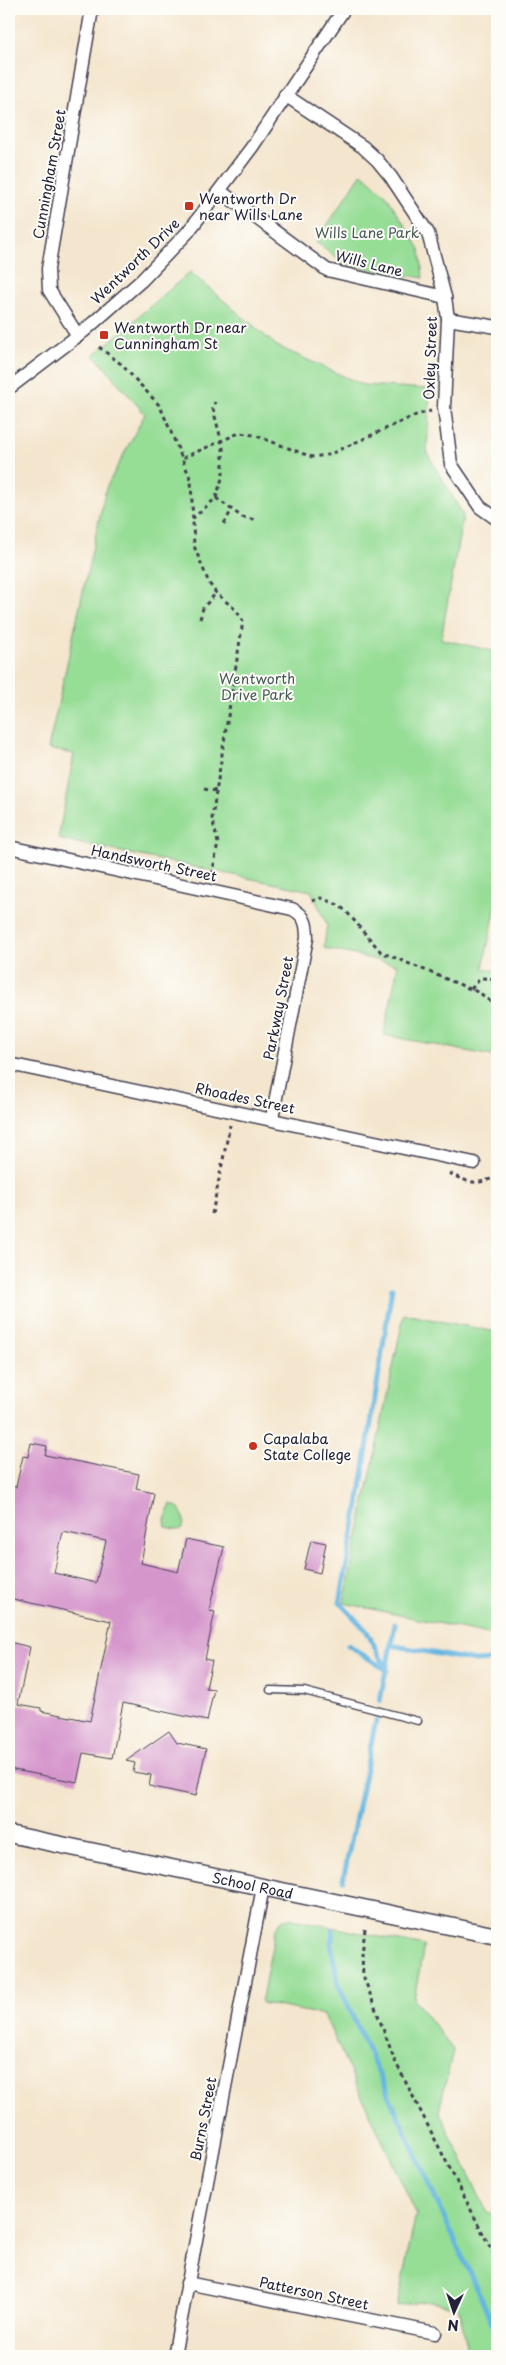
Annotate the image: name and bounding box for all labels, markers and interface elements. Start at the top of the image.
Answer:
street label: Cunningham Street [27,107,71,241]
place label: Wentworth Dr near Wills Lane [199,188,303,225]
marker: Wentworth Dr near Wills Lane [183,200,195,212]
street label: Wentworth Drive [86,213,184,309]
park label: Wills Lane Park [315,222,420,243]
street label: Wills Lane [333,244,405,282]
street label: Oxley Street [418,316,442,400]
place label: Wentworth Dr near Cunningham St [114,317,247,354]
marker: Wentworth Dr near Cunningham St [98,329,110,341]
park label: Wentworth Drive Park [219,668,295,705]
street label: Handsworth Street [89,839,219,887]
street label: Parkway Street [258,954,298,1062]
street label: Rhoades Street [193,1077,297,1119]
place label: Capalaba State College [263,1428,352,1465]
marker: Capalaba State College [247,1440,259,1452]
street label: School Road [210,1866,295,1904]
street label: Burns Street [185,2075,222,2163]
street label: Patterson Street [257,2271,371,2315]
north arrow [428,2288,478,2338]
text: N [447,2315,459,2336]

